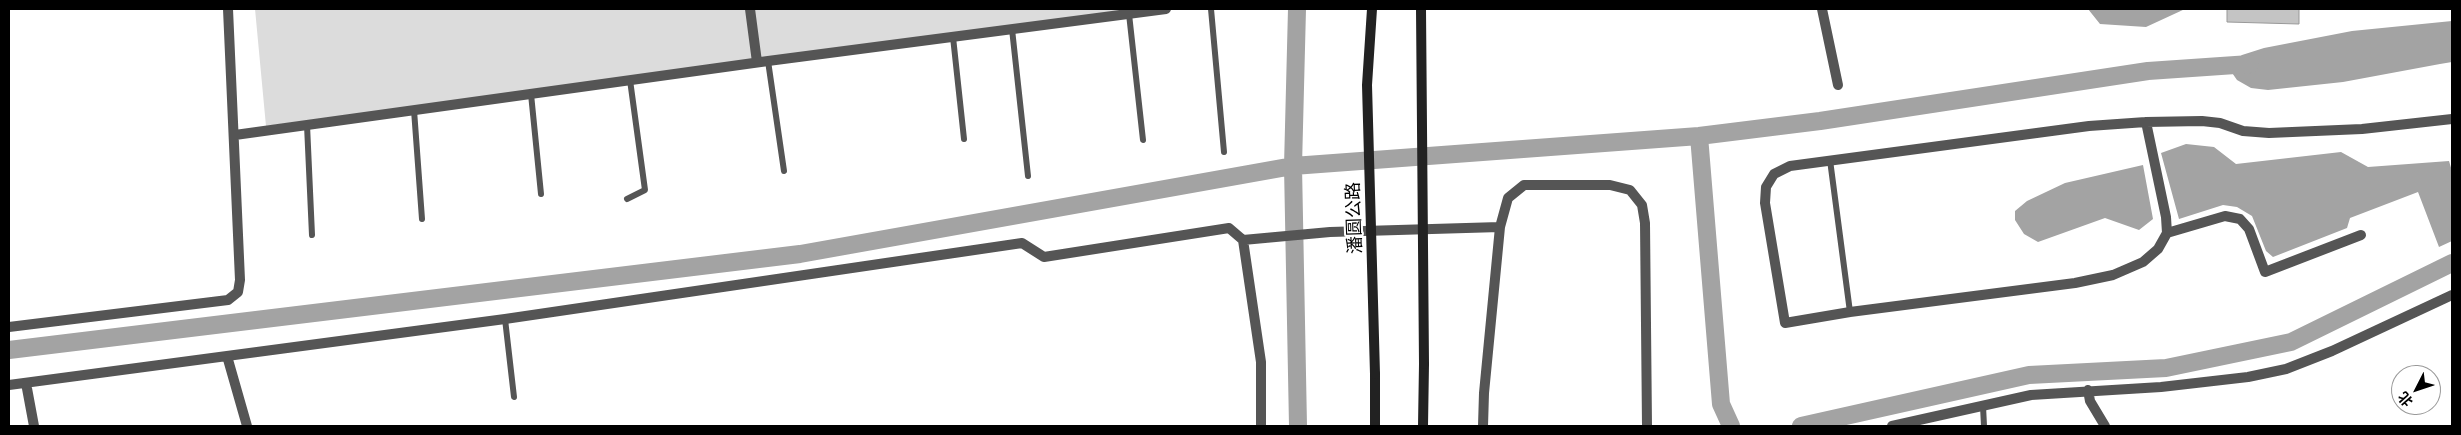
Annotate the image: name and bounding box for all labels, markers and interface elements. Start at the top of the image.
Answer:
street label: 潘圆公路 [1343,182,1367,254]
north arrow [2391,365,2441,415]
text: 北 [2395,389,2416,410]

